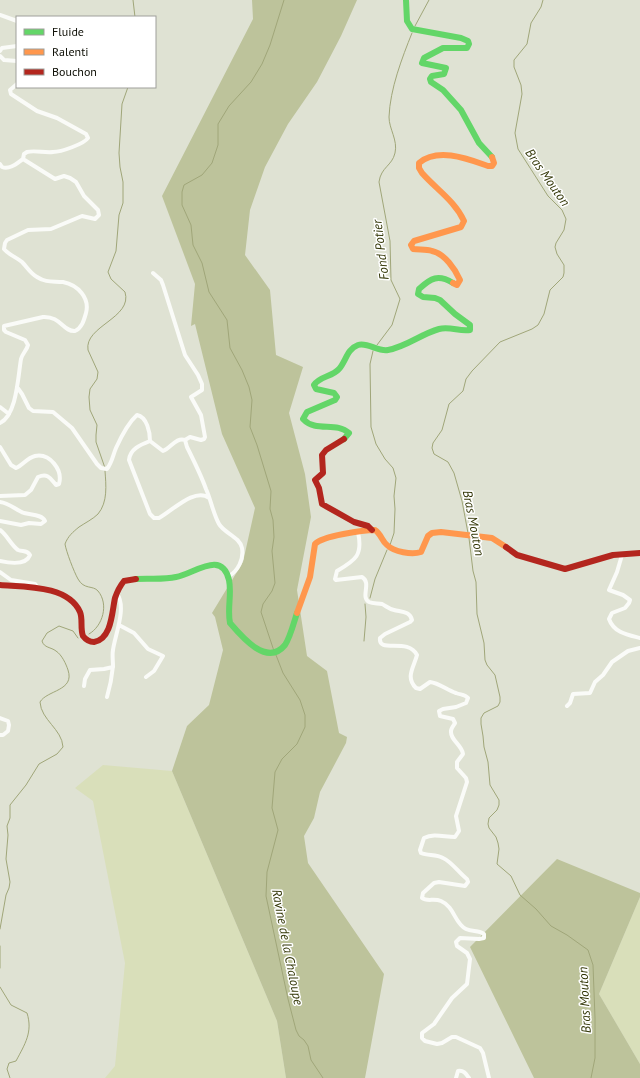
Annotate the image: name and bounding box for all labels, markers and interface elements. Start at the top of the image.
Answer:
legend [16,16,156,88]
text: Fluide [52,24,84,39]
text: Ralenti [52,44,88,59]
text: Bouchon [52,64,97,79]
water label: Bras Mouton [521,145,574,210]
water label: Fond Potier [368,218,393,281]
water label: Bras Mouton [459,489,488,558]
water label: Ravine de la Chaloupe [268,888,307,1006]
water label: Bras Mouton [574,966,595,1034]

